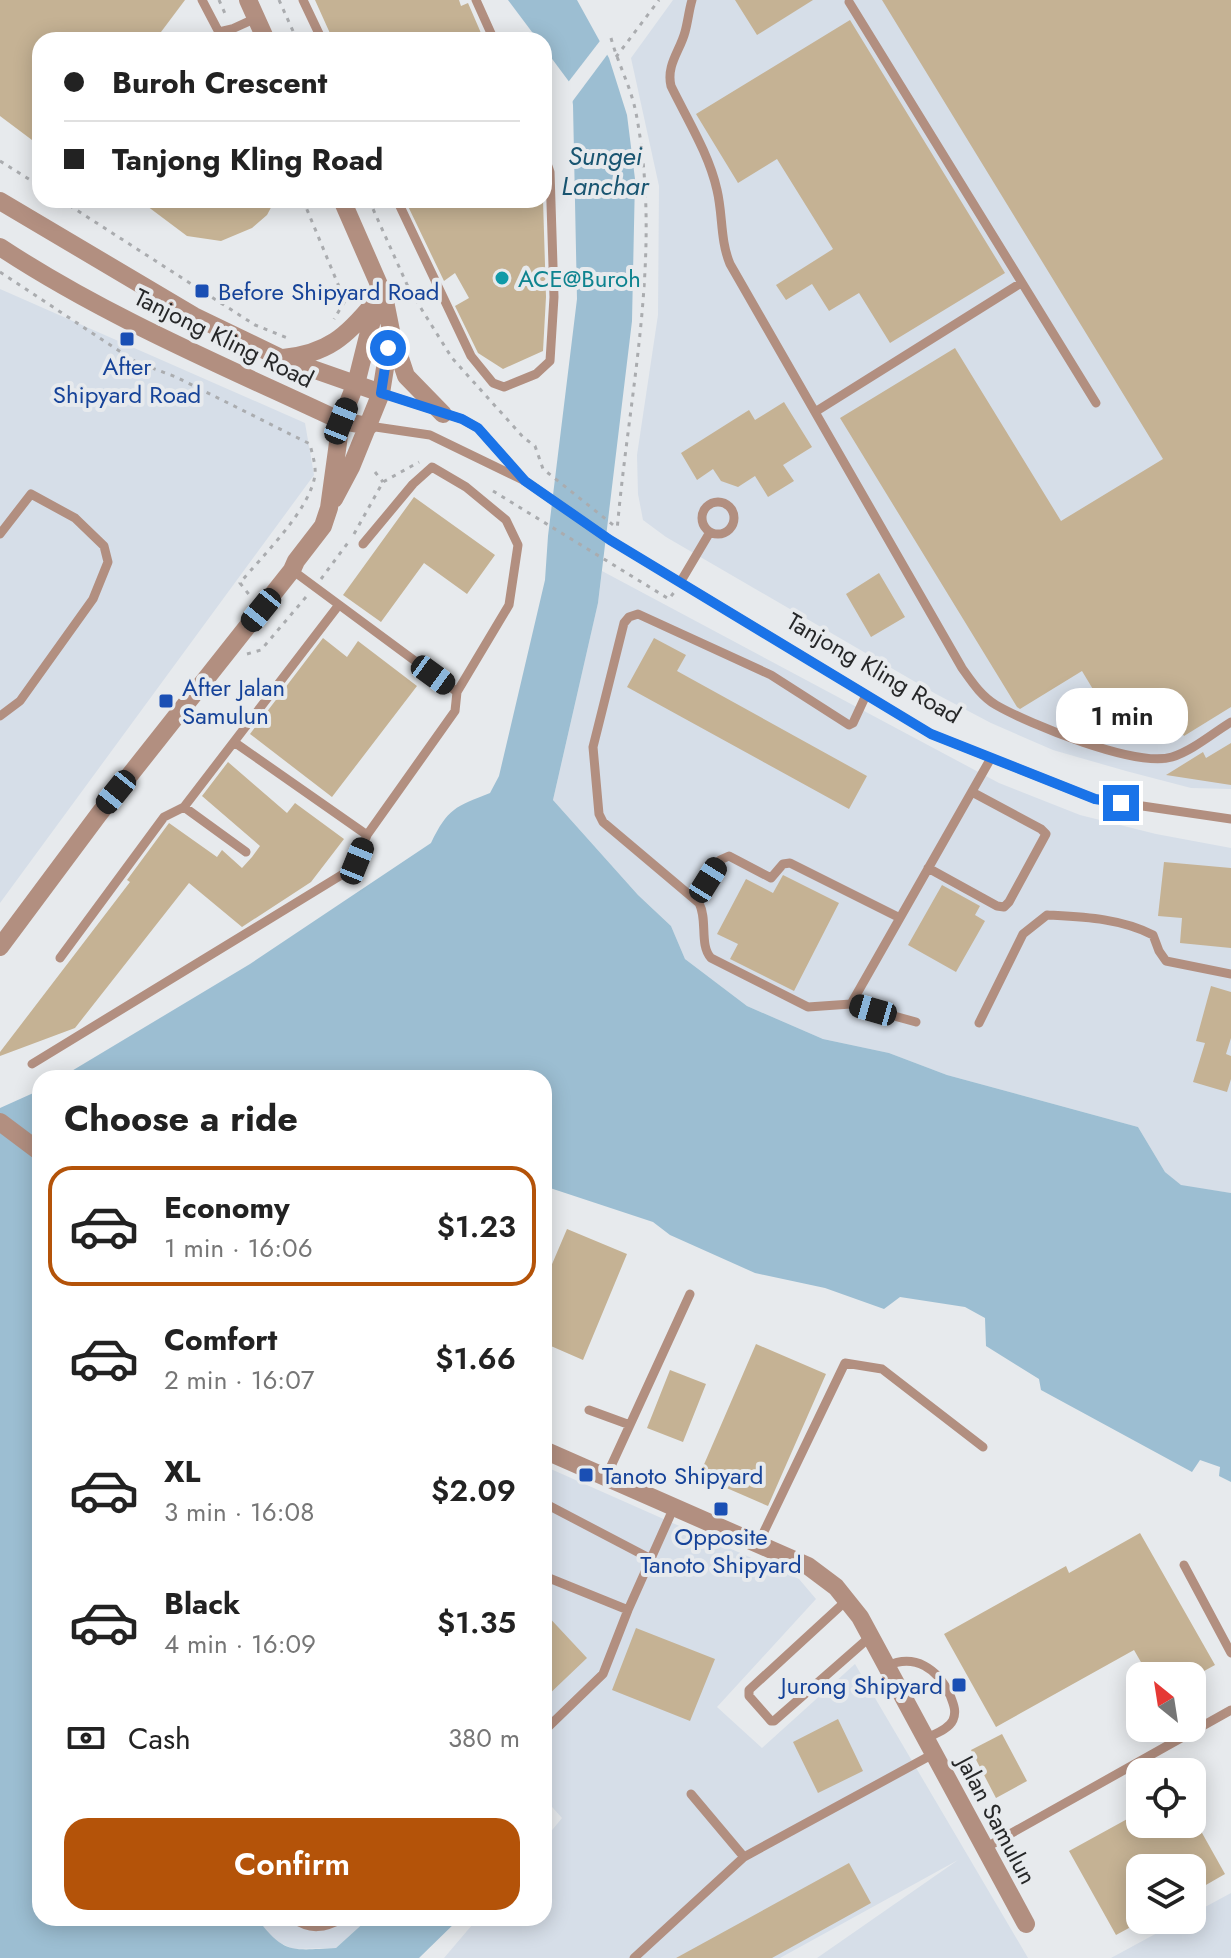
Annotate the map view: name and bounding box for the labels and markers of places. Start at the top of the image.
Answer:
place label: ACE@Buroh [518,261,641,296]
marker: ACE@Buroh [493,269,511,287]
place label: Before Shipyard Road [218,274,439,309]
marker: Before Shipyard Road [193,282,211,300]
marker: After Shipyard Road [118,330,136,348]
place label: After Shipyard Road [53,349,201,412]
place label: After Jalan Samulun [182,670,285,733]
marker: After Jalan Samulun [157,692,175,710]
place label: Tanoto Shipyard [602,1458,763,1493]
marker: Tanoto Shipyard [577,1466,595,1484]
marker: Opposite Tanoto Shipyard [712,1500,730,1518]
place label: Opposite Tanoto Shipyard [640,1519,802,1582]
place label: Jurong Shipyard [778,1668,943,1703]
marker: Jurong Shipyard [950,1676,968,1694]

